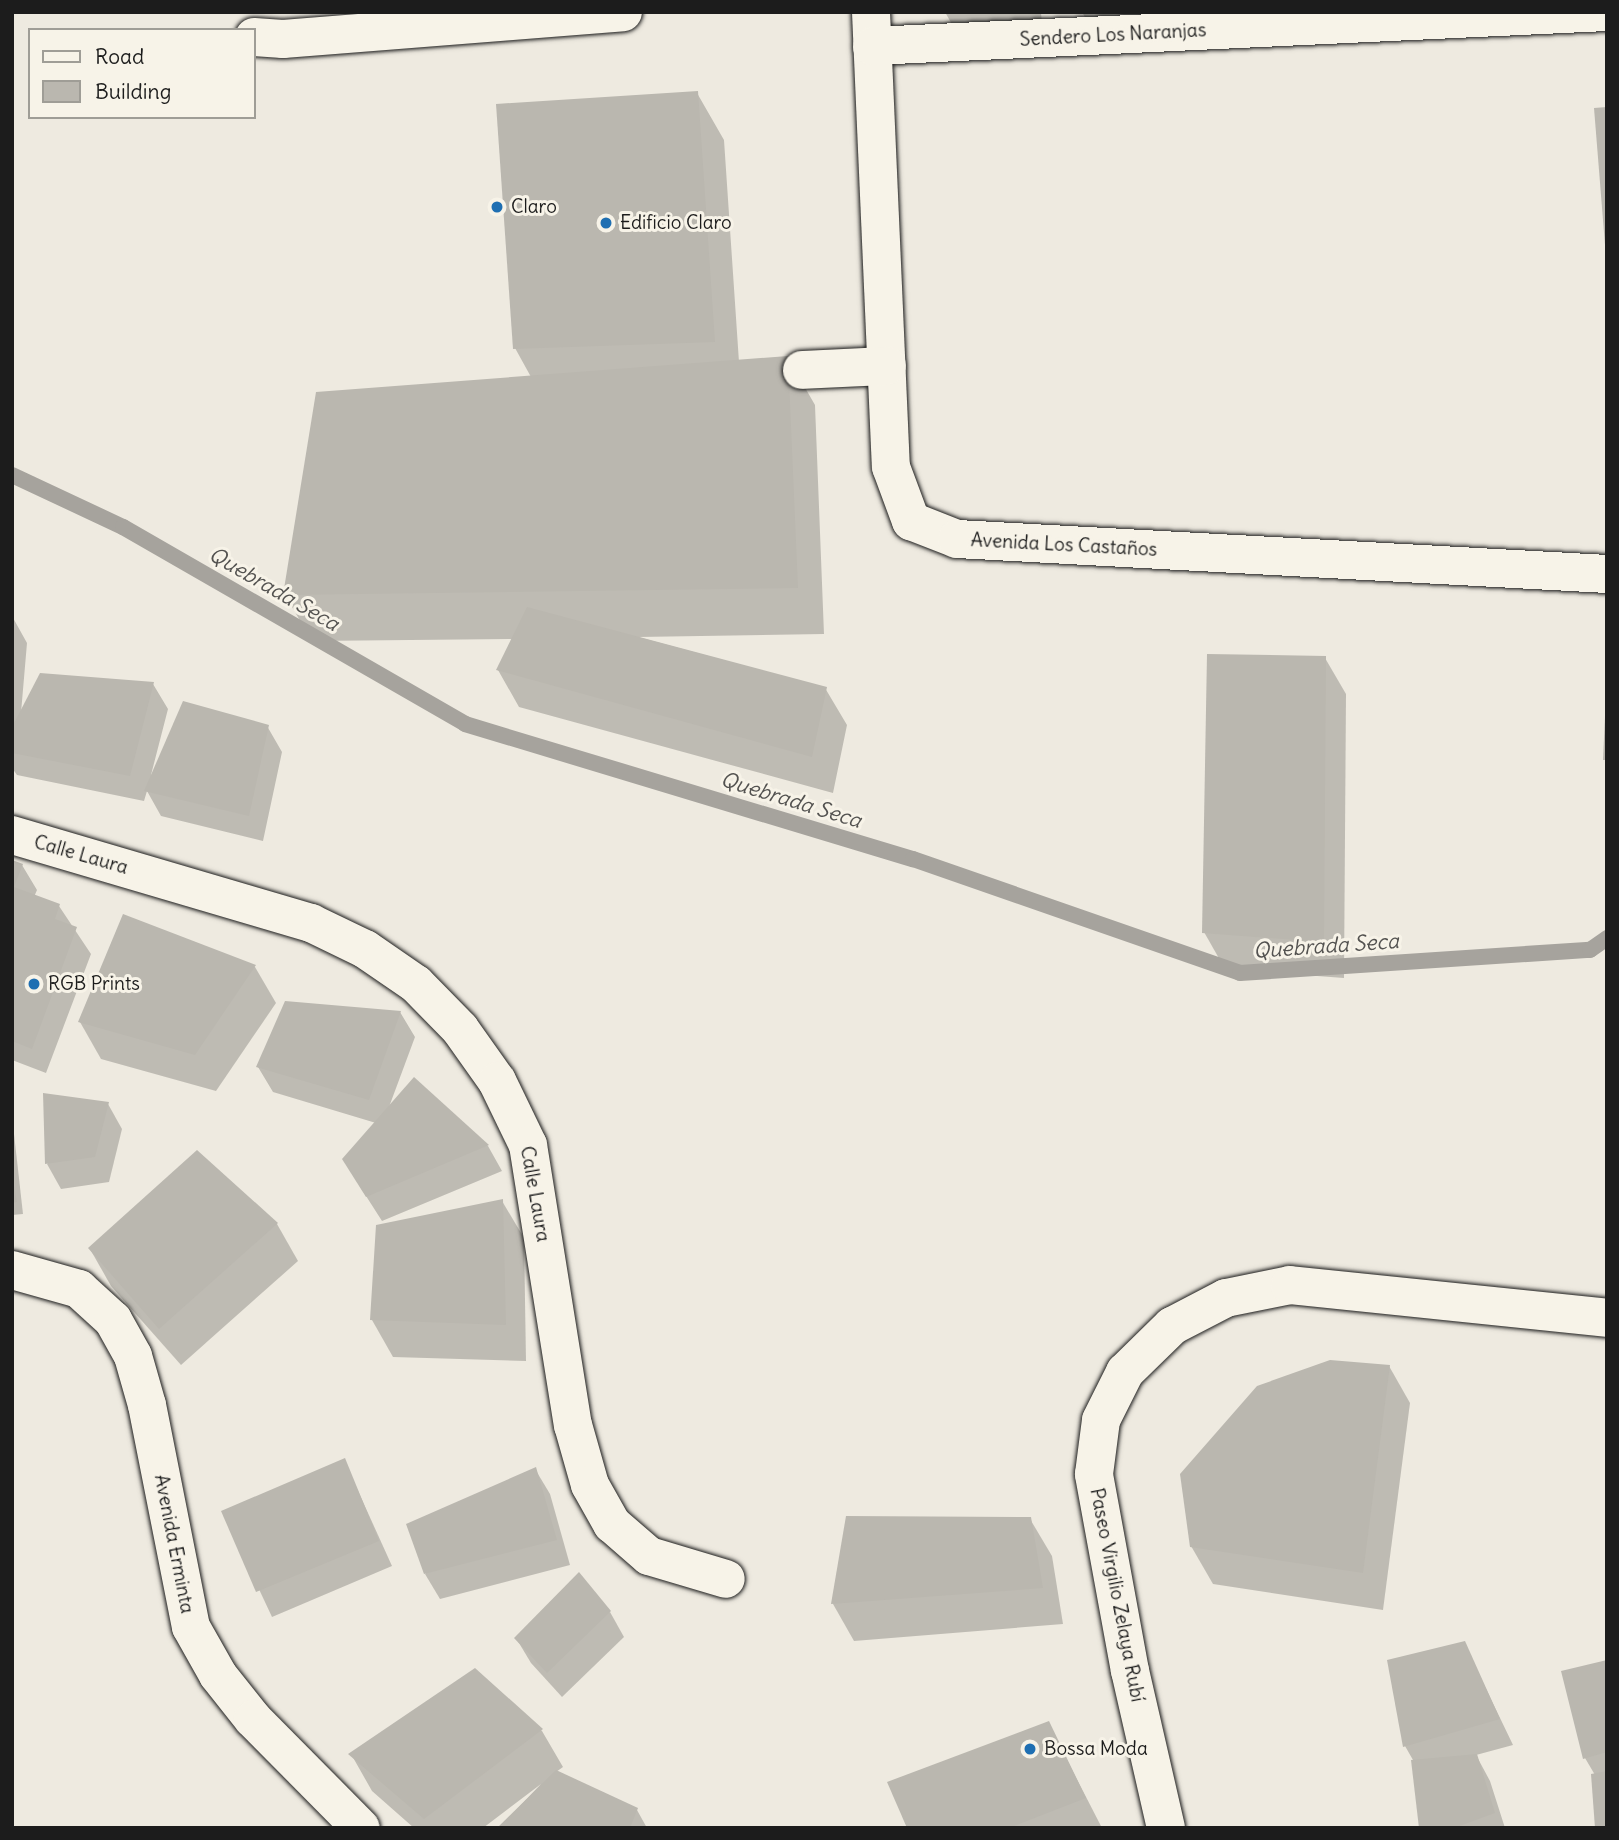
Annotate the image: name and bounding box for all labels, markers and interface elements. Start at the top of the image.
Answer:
street label: Sendero Los Naranjas [1019,19,1207,51]
legend [28,28,256,119]
text: Road [95,43,144,70]
text: Building [95,78,171,105]
place label: Claro [511,196,557,218]
marker: Claro [489,199,505,215]
place label: Edificio Claro [620,212,732,234]
marker: Edificio Claro [598,215,614,231]
street label: Avenida Los Castaños [970,529,1158,561]
water label: Quebrada Seca [204,542,344,636]
water label: Quebrada Seca [718,767,864,833]
street label: Calle Laura [31,831,131,879]
water label: Quebrada Seca [1252,928,1400,964]
place label: RGB Prints [48,973,140,995]
marker: RGB Prints [26,976,42,992]
street label: Calle Laura [515,1144,555,1244]
street label: Avenida Erminta [149,1473,199,1615]
street label: Paseo Virgilio Zelaya Rubí [1085,1486,1149,1704]
place label: Bossa Moda [1044,1738,1148,1760]
marker: Bossa Moda [1022,1741,1038,1757]

